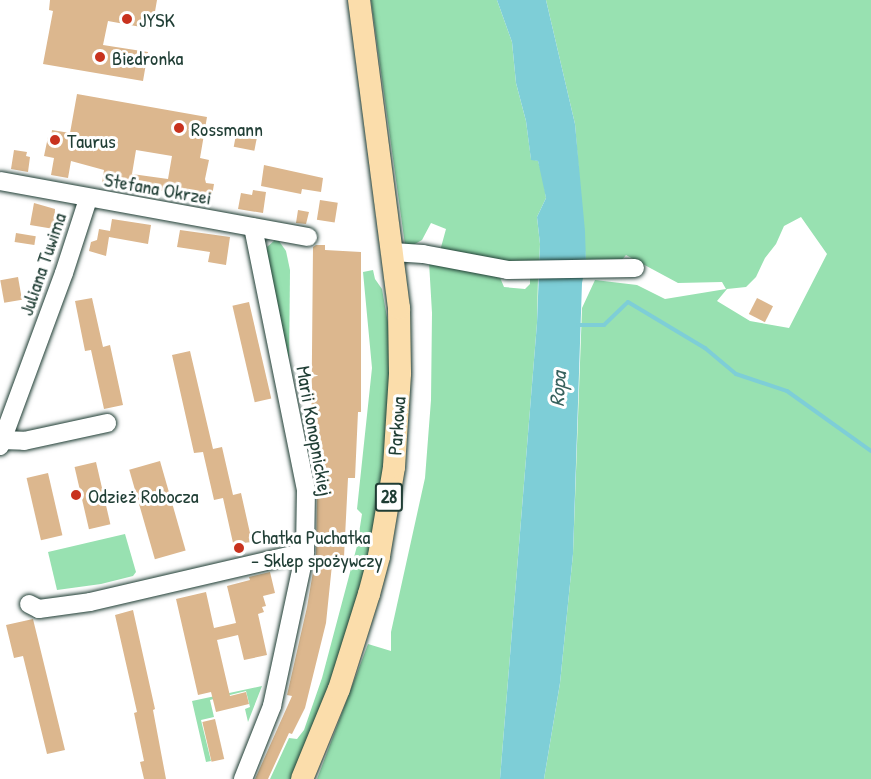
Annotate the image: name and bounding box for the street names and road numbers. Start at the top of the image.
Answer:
street label: Stefana Okrzei [102,167,214,209]
street label: Juliana Tuwima [13,209,71,319]
street label: Marii Konopnickiej [292,364,338,498]
street label: Parkowa [382,396,410,456]
road number: 28 [374,482,404,512]

